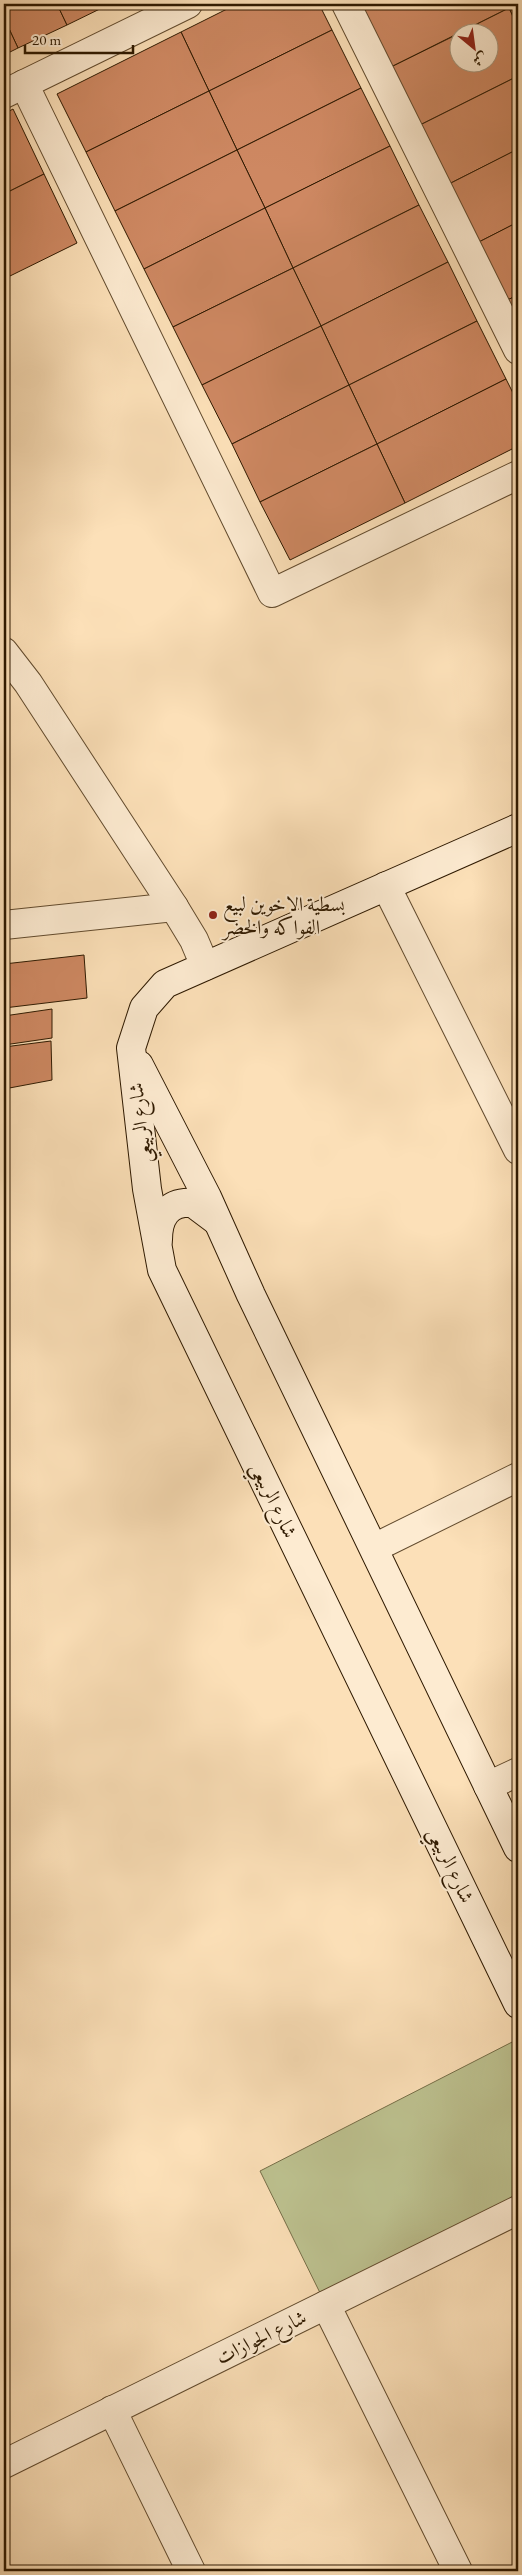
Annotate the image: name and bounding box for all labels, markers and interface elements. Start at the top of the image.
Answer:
scale bar [25,22,132,54]
north arrow [450,22,500,72]
text: 20 m [32,30,61,49]
text: ش [470,48,491,71]
place label: بسطية الاخوين لبيع الفواكه والخضر [221,891,345,941]
marker: بسطية الاخوين لبيع الفواكه والخضر [207,909,219,921]
street label: شارع الربيعي [122,1081,164,1165]
street label: شارع الربيعي [239,1458,303,1545]
street label: شارع الربيعي [416,1823,480,1910]
street label: شارع الجوازات [211,2304,313,2375]

